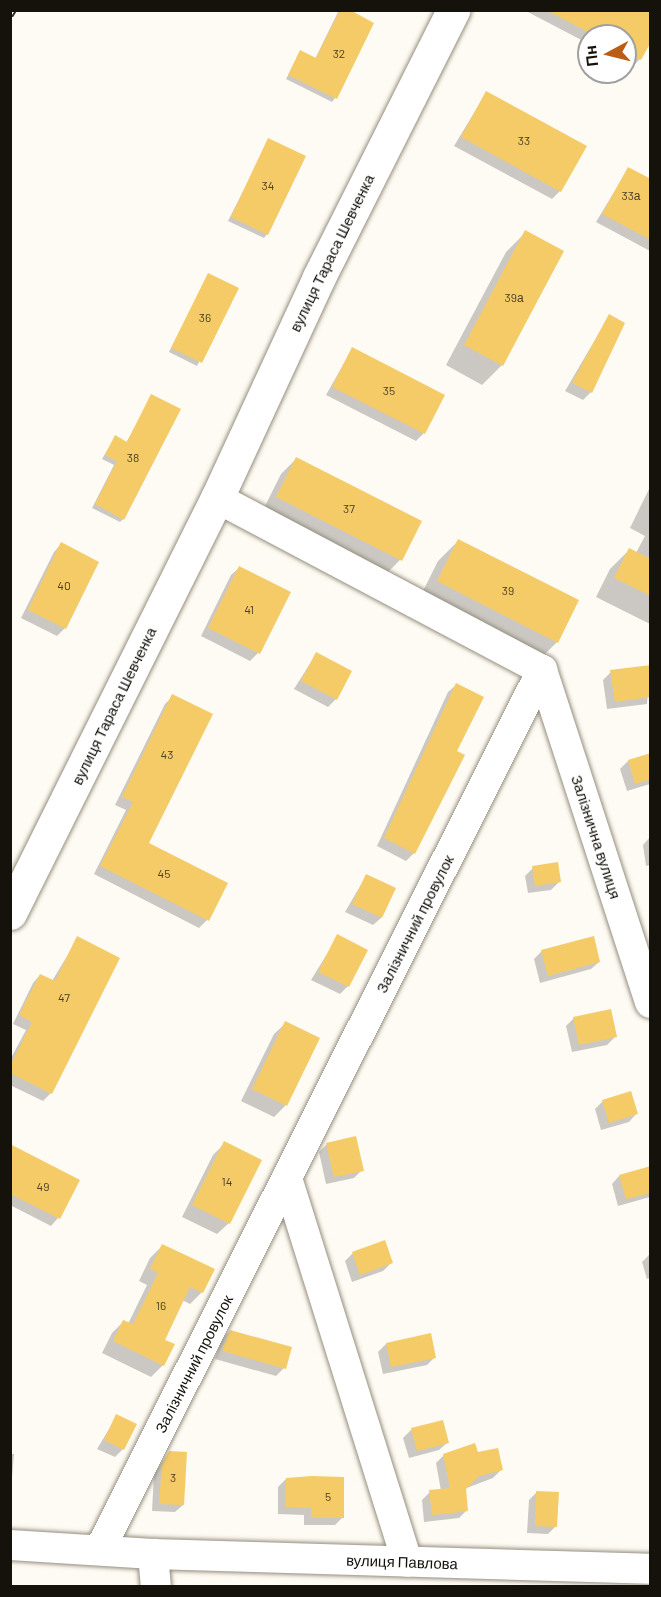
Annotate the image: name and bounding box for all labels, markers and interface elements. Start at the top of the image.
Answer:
north arrow [577,24,637,84]
text: Пн [580,44,601,68]
house number: 32 [333,47,345,61]
house number: 33 [518,134,530,148]
street label: вулиця Тараса Шевченка [286,171,378,335]
house number: 34 [262,179,274,193]
house number: 33а [621,189,641,203]
house number: 39а [504,291,524,305]
house number: 36 [199,311,211,325]
house number: 35 [383,384,395,398]
house number: 38 [127,451,139,465]
house number: 37 [343,502,355,516]
house number: 40 [57,579,71,593]
house number: 39 [502,584,514,598]
house number: 41 [244,603,254,617]
street label: вулиця Тараса Шевченка [68,624,160,788]
house number: 43 [161,748,173,762]
street label: Залізнична вулиця [567,773,625,901]
street label: Залізничний провулок [372,852,458,996]
house number: 45 [158,867,170,881]
house number: 47 [58,991,70,1005]
house number: 14 [222,1175,232,1189]
house number: 49 [37,1180,49,1194]
street label: Залізничний провулок [151,1292,237,1436]
house number: 16 [156,1299,166,1313]
house number: 3 [170,1471,176,1485]
house number: 5 [325,1490,331,1504]
street label: вулиця Павлова [346,1551,458,1573]

